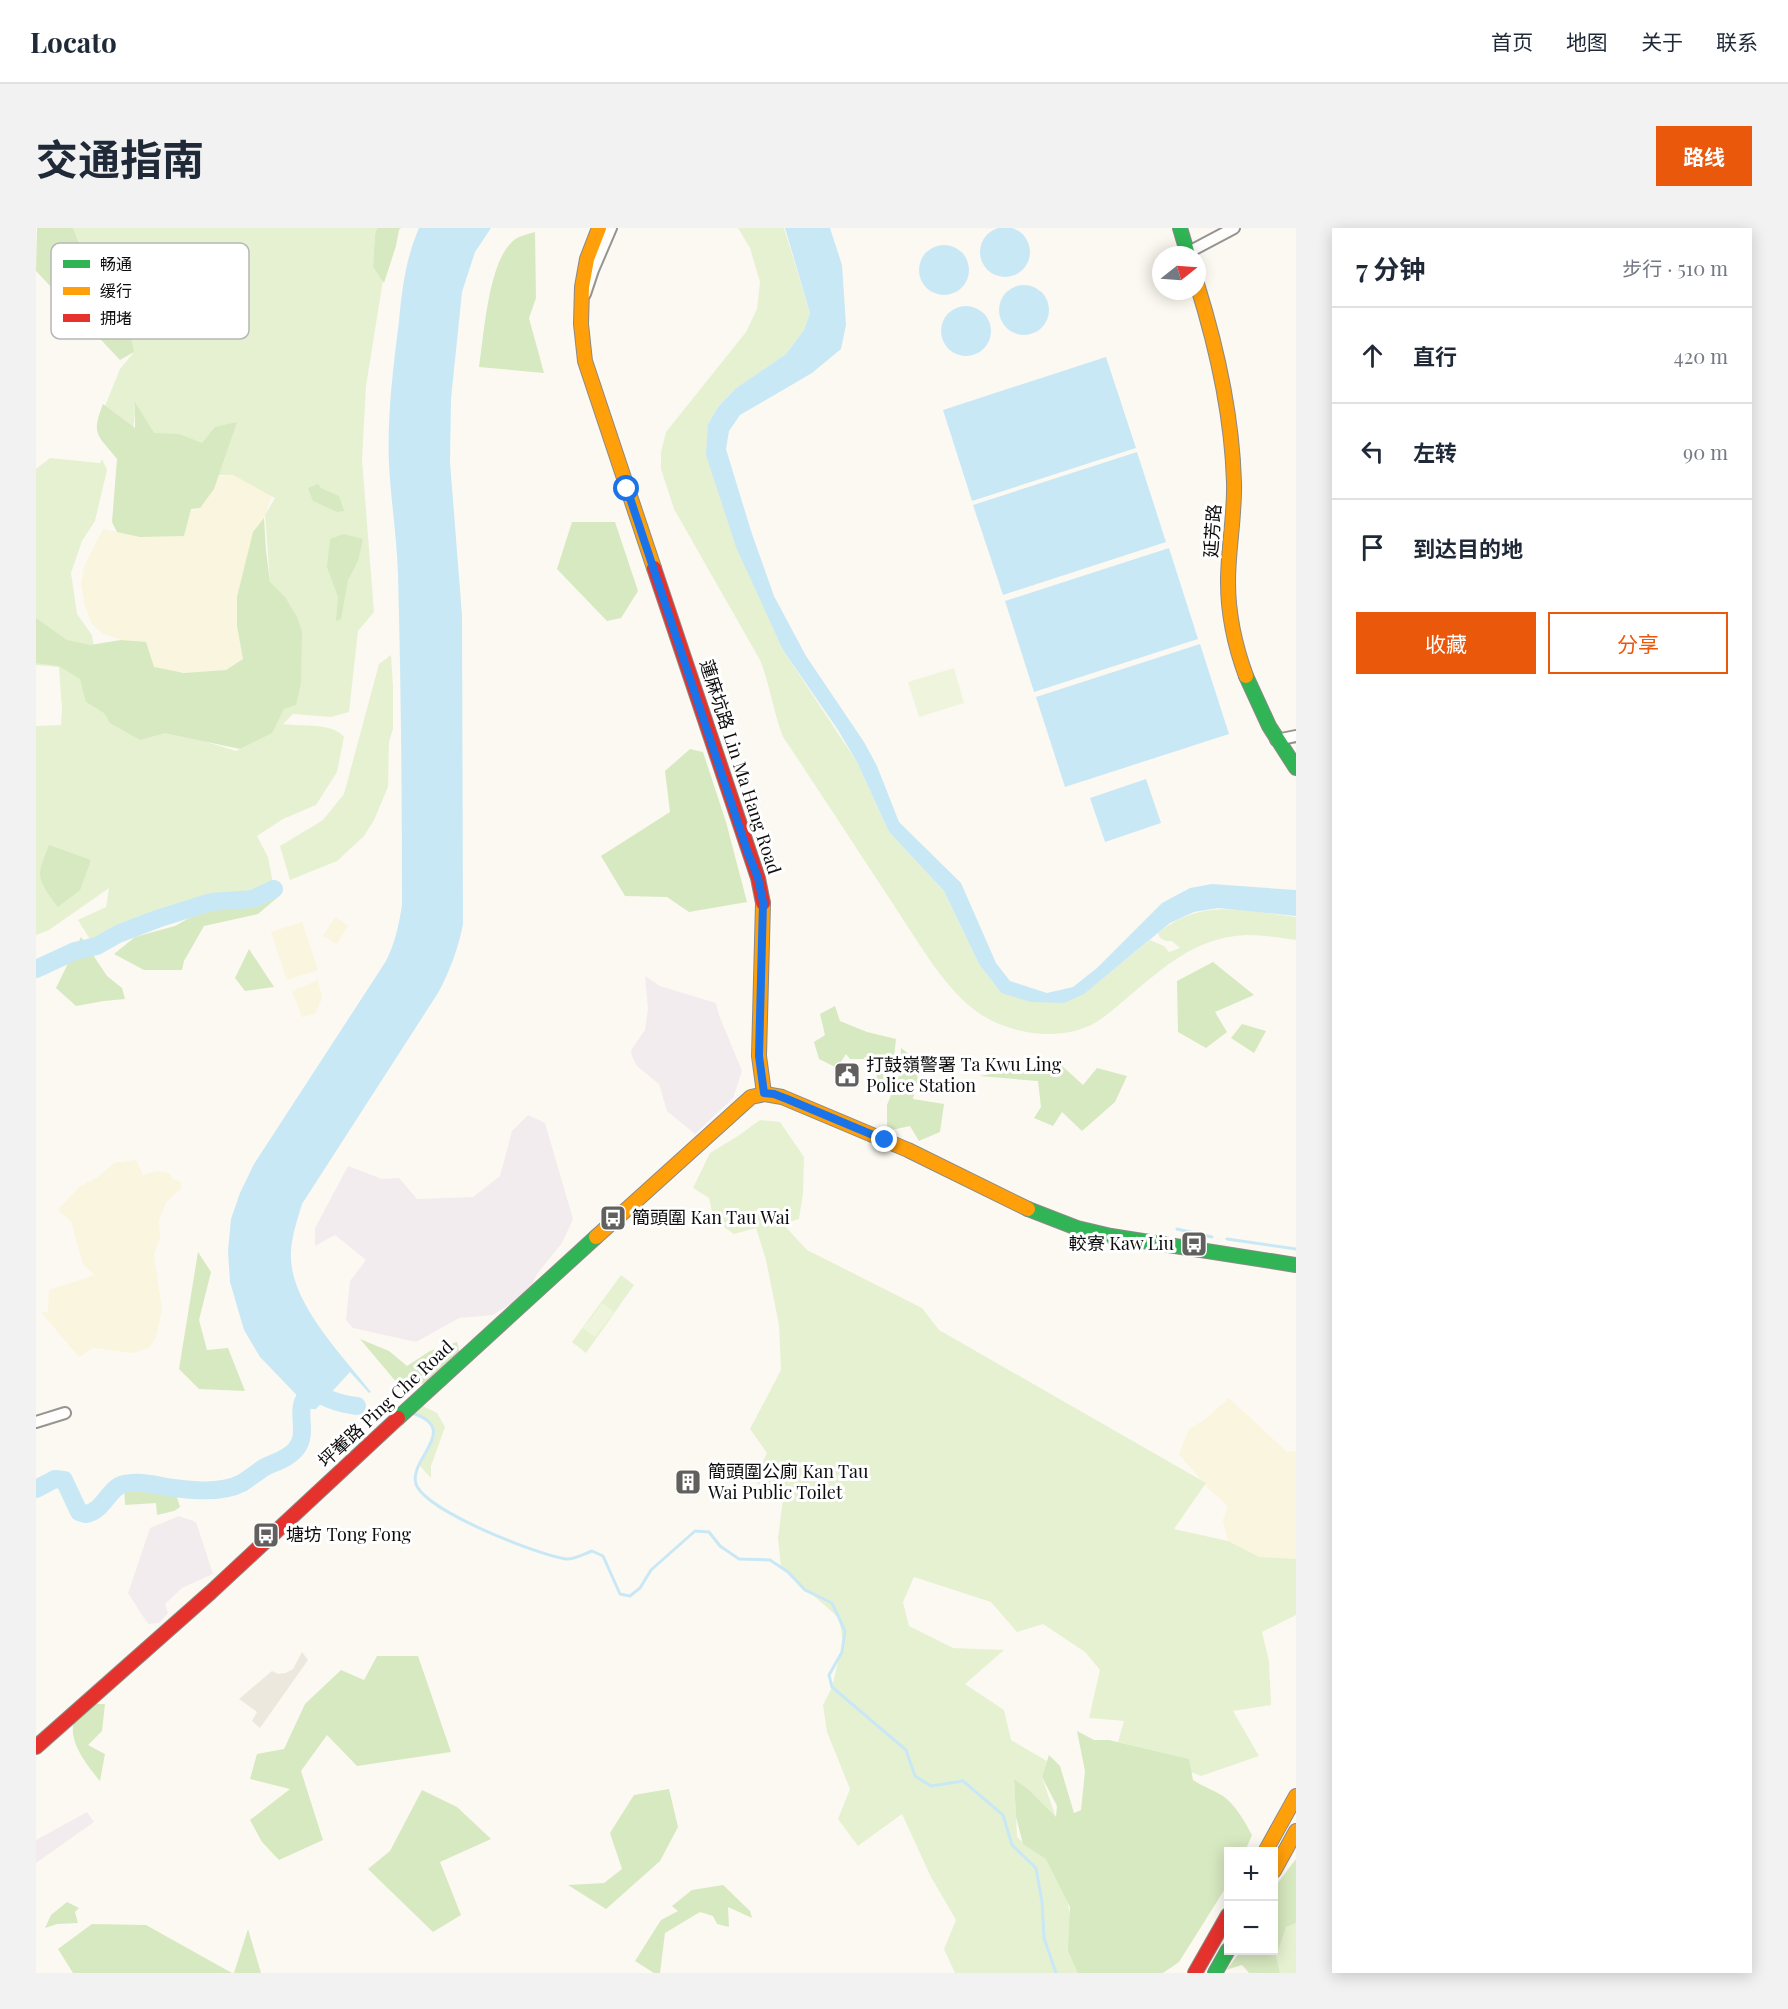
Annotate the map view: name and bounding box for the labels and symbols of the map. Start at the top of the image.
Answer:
legend [51,243,249,339]
north arrow [1152,246,1206,300]
text: 畅通 [100,253,132,274]
text: 缓行 [100,280,132,301]
text: 拥堵 [100,307,132,328]
route start [613,475,639,501]
street label: 延芳路 [1198,503,1226,559]
street label: 蓮麻坑路 Lin Ma Hang Road [695,656,787,878]
place label: 打鼓嶺警署 Ta Kwu Ling Police Station [866,1052,1062,1097]
public building icon: 打鼓嶺警署 Ta Kwu Ling Police Station [832,1060,862,1090]
route end [871,1126,897,1152]
bus stop icon: 簡頭圍 Kan Tau Wai [598,1203,628,1233]
place label: 簡頭圍 Kan Tau Wai [632,1205,790,1229]
bus stop icon: 較寮 Kaw Liu [1179,1229,1209,1259]
place label: 較寮 Kaw Liu [1069,1231,1175,1255]
street label: 坪輋路 Ping Che Road [313,1334,458,1472]
place label: 簡頭圍公廁 Kan Tau Wai Public Toilet [707,1459,869,1504]
building icon: 簡頭圍公廁 Kan Tau Wai Public Toilet [673,1467,703,1497]
bus stop icon: 塘坊 Tong Fong [251,1520,281,1550]
place label: 塘坊 Tong Fong [286,1522,412,1546]

